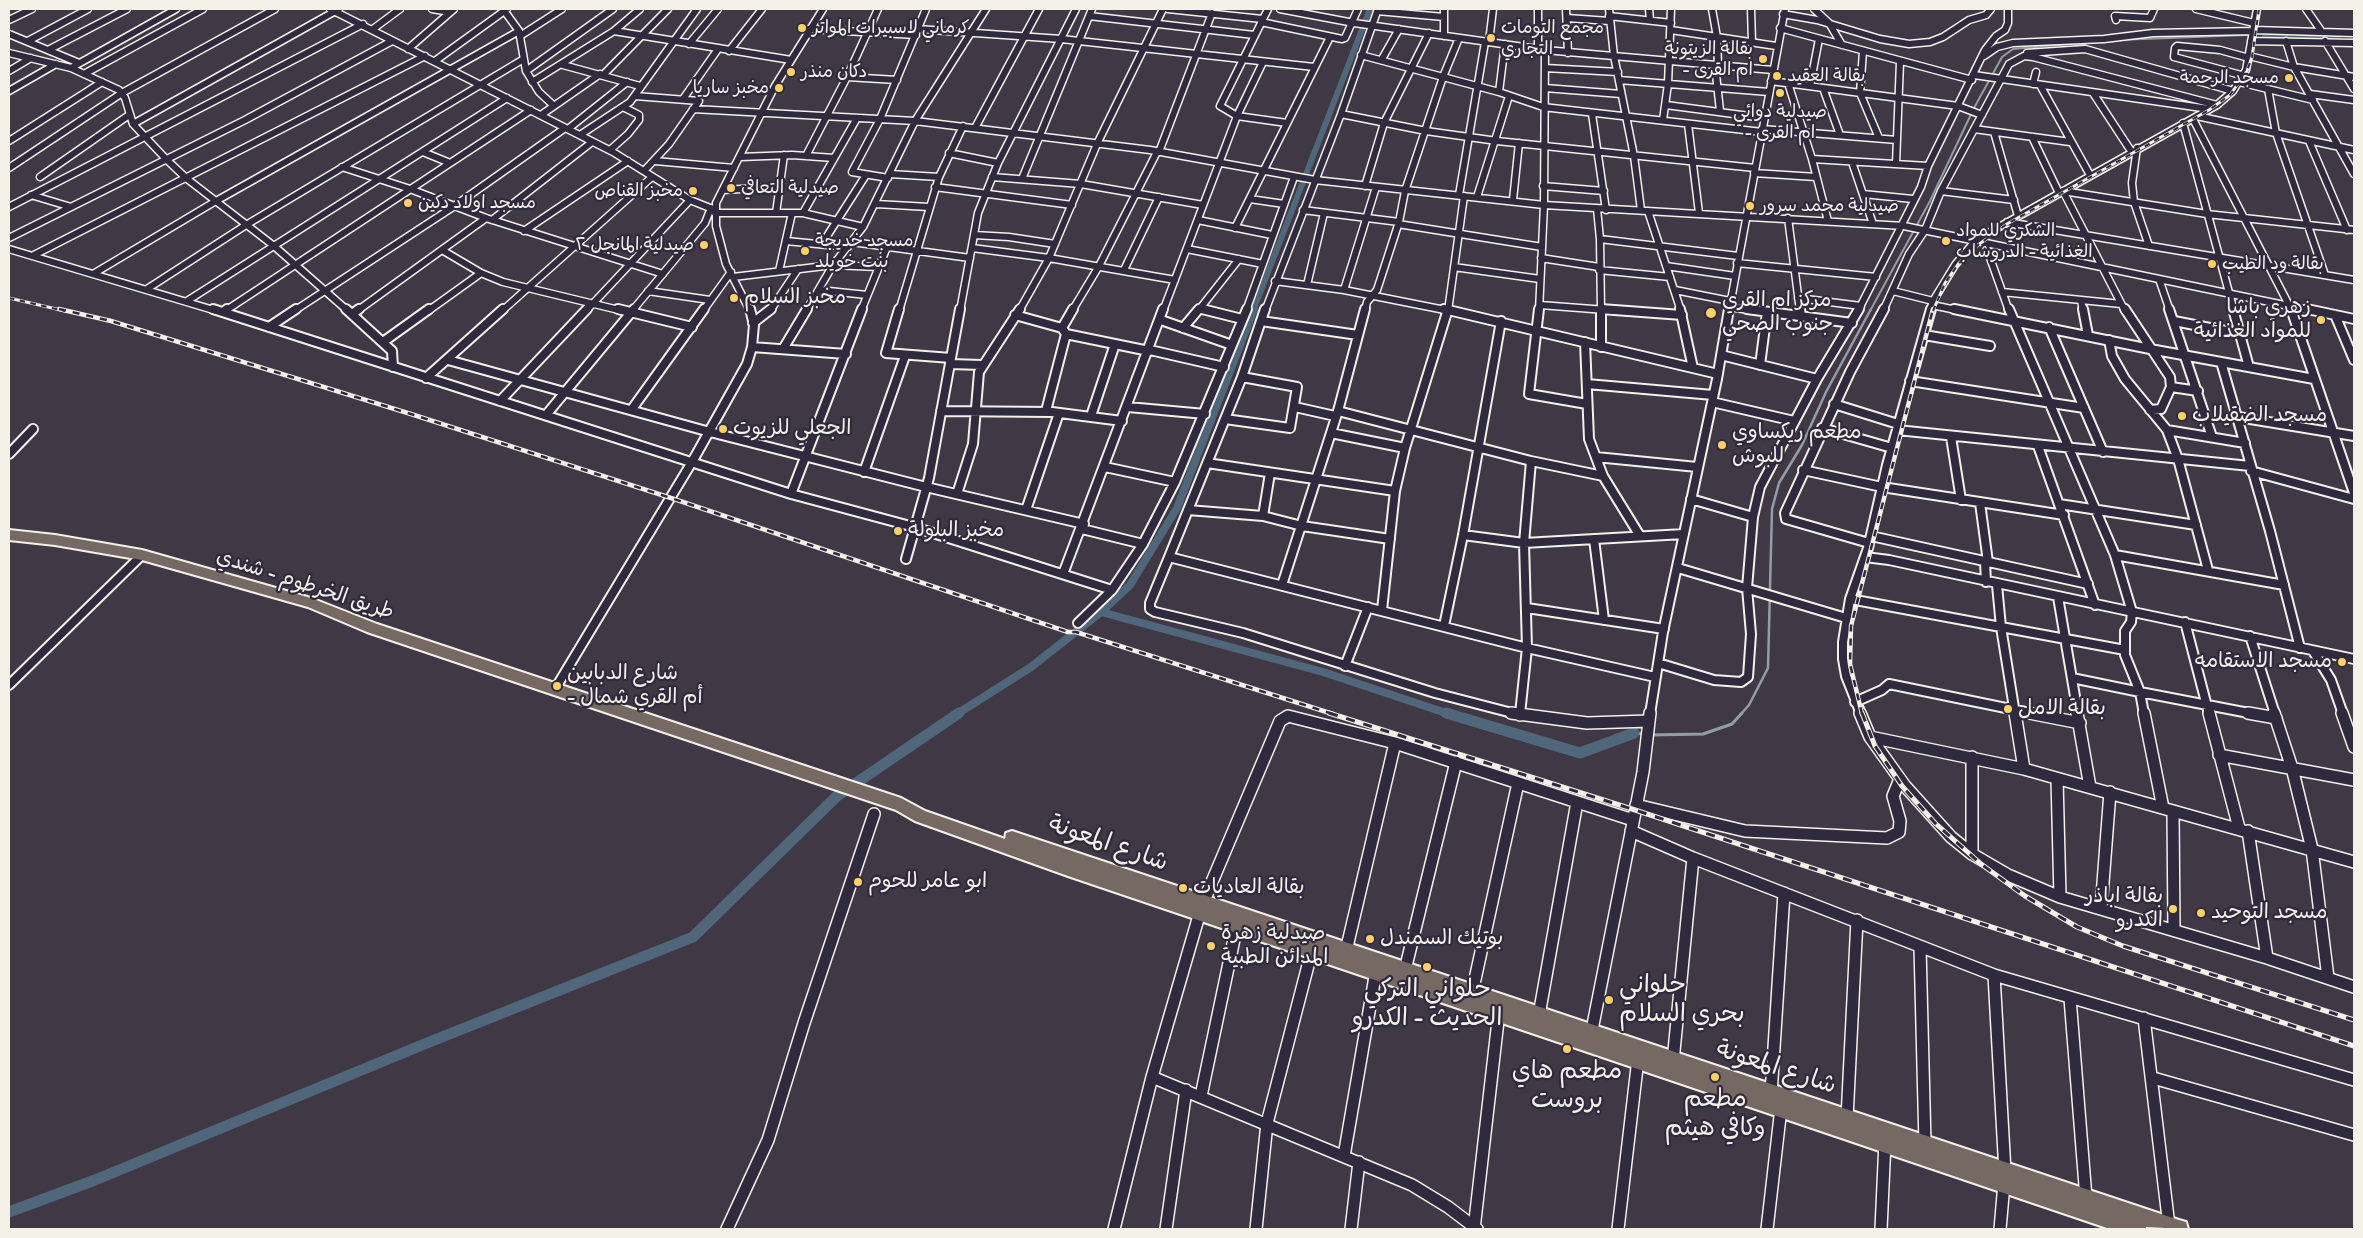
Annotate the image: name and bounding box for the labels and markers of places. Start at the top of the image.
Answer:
place label: كرماني لاسبيرات المواتر [812,17,970,39]
place label: مجمع التومات التجاري [1501,17,1604,59]
marker: كرماني لاسبيرات المواتر [796,22,808,34]
marker: مجمع التومات التجاري [1485,32,1497,44]
place label: بقالة الزيتونة - ام القرى [1665,38,1753,80]
marker: بقالة الزيتونة - ام القرى [1757,53,1769,65]
place label: دكان منذر [801,61,867,83]
place label: بقالة العقيد [1787,65,1866,87]
marker: دكان منذر [785,66,797,78]
place label: مسجد الرحمة [2180,67,2279,89]
marker: بقالة العقيد [1771,70,1783,82]
marker: مسجد الرحمة [2283,72,2295,84]
place label: مخبز ساريا [693,77,769,99]
marker: مخبز ساريا [773,82,785,94]
marker: صيدلية دوائي - ام القرى [1774,87,1786,99]
place label: صيدلية دوائي - ام القرى [1733,101,1827,144]
place label: صيدلية التعافي [741,177,839,199]
place label: مخبز القناص [594,180,683,202]
marker: صيدلية التعافي [725,182,737,194]
marker: مخبز القناص [687,185,699,197]
place label: مسجد اولاد دكين [418,192,536,214]
place label: صيدلية محمد سرور [1760,195,1899,217]
marker: مسجد اولاد دكين [402,197,414,209]
marker: صيدلية محمد سرور [1744,200,1756,212]
place label: الشكري للمواد الغذائية - الدروشاب [1956,220,2093,262]
place label: مسجد خديجة بنت خويلد [815,230,913,272]
place label: صيدلية المانجل ٢ [576,234,694,256]
marker: الشكري للمواد الغذائية - الدروشاب [1940,235,1952,247]
marker: صيدلية المانجل ٢ [698,239,710,251]
marker: مسجد خديجة بنت خويلد [799,245,811,257]
place label: بقالة ود الطيب [2222,253,2324,275]
marker: بقالة ود الطيب [2206,258,2218,270]
place label: مخبز السلام [744,285,846,311]
place label: مركز ام القري جنوب الصحي [1722,288,1833,338]
marker: مخبز السلام [728,292,740,304]
place label: زهري باشا للمواد الغذائية [2194,295,2311,345]
marker: مركز ام القري جنوب الصحي [1704,306,1718,320]
marker: زهري باشا للمواد الغذائية [2315,314,2327,326]
place label: مسجد الضقيلاب [2192,403,2327,429]
marker: مسجد الضقيلاب [2176,410,2188,422]
place label: الجعلي للزيوت [733,416,851,442]
place label: مطعم ريكساوي للبوش [1732,420,1862,470]
marker: الجعلي للزيوت [717,423,729,435]
marker: مطعم ريكساوي للبوش [1716,439,1728,451]
place label: مخبز البلولة [908,518,1004,544]
marker: مخبز البلولة [892,525,904,537]
place label: مسجد الاستقامه [2195,649,2332,675]
marker: مسجد الاستقامه [2336,656,2348,668]
place label: شارع الدبابين - أم القري شمال [567,661,703,711]
marker: شارع الدبابين - أم القري شمال [551,680,563,692]
place label: بقالة الامل [2018,696,2106,722]
marker: بقالة الامل [2002,703,2014,715]
place label: ابو عامر للحوم [868,869,987,895]
place label: بقالة العاديات [1193,875,1305,901]
marker: ابو عامر للحوم [852,876,864,888]
marker: بقالة العاديات [1177,882,1189,894]
place label: بقالة اباذر الكدرو [2085,884,2163,934]
place label: مسجد التوحيد [2211,900,2328,926]
marker: بقالة اباذر الكدرو [2167,903,2179,915]
marker: مسجد التوحيد [2195,907,2207,919]
place label: صيدلية زهرة المدائن الطبية [1221,921,1328,971]
place label: بوتيك السمندل [1380,926,1503,952]
marker: بوتيك السمندل [1364,933,1376,945]
marker: صيدلية زهرة المدائن الطبية [1205,940,1217,952]
marker: حلواني التركي الحديث - الكدرو [1421,961,1433,973]
place label: حلواني بحري السلام [1619,971,1745,1030]
place label: حلواني التركي الحديث - الكدرو [1352,975,1502,1034]
marker: حلواني بحري السلام [1603,994,1615,1006]
marker: مطعم هاي بروست [1561,1043,1573,1055]
place label: مطعم هاي بروست [1512,1057,1622,1116]
marker: مطعم وكافي هيثم [1709,1071,1721,1083]
place label: مطعم وكافي هيثم [1665,1085,1765,1144]

